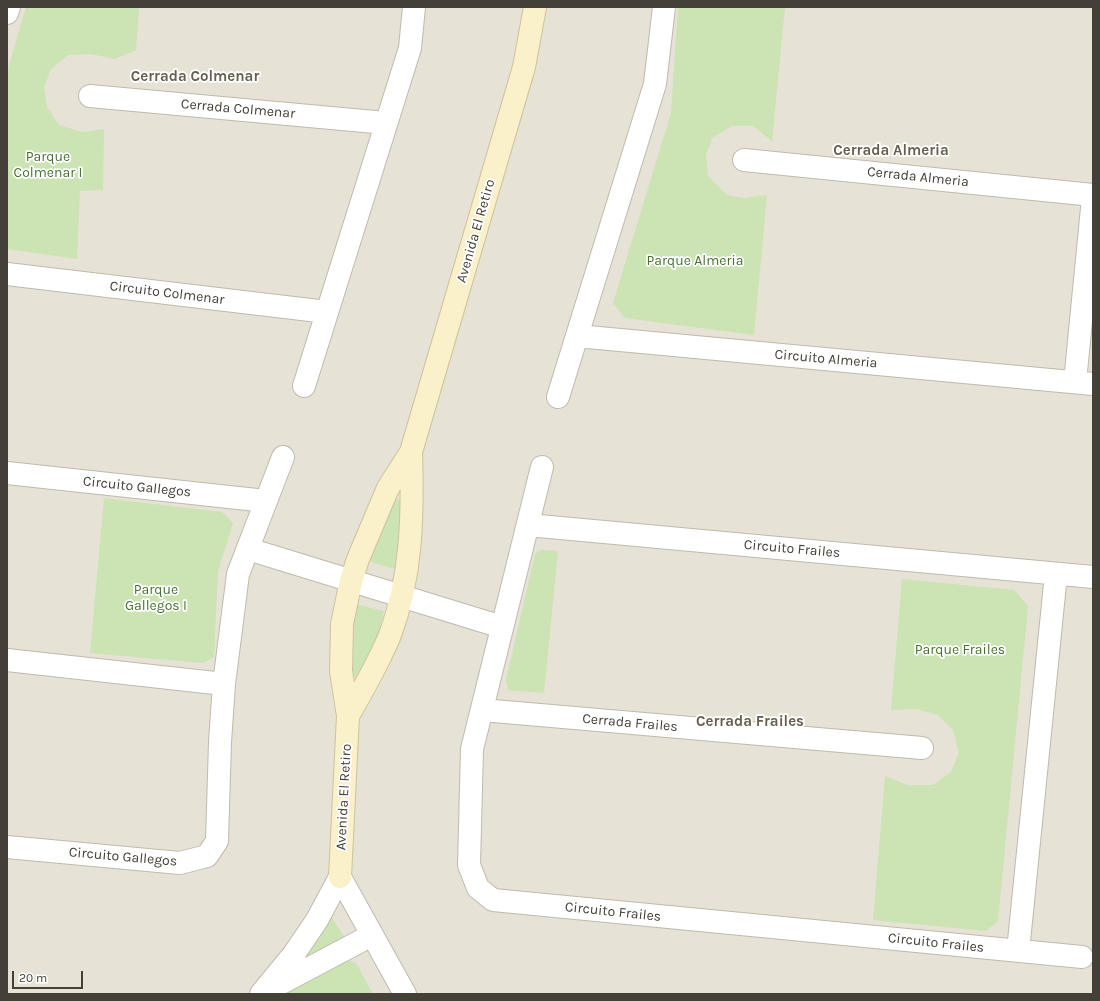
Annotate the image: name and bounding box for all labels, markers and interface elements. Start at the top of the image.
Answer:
district label: Cerrada Colmenar [131,68,259,86]
street label: Cerrada Colmenar [180,96,296,122]
district label: Cerrada Almeria [833,142,949,160]
park label: Parque Colmenar I [14,149,82,182]
street label: Cerrada Almeria [866,163,970,191]
street label: Avenida El Retiro [453,177,499,285]
park label: Parque Almeria [647,253,743,269]
street label: Circuito Colmenar [109,278,225,308]
street label: Circuito Almeria [774,346,878,372]
street label: Circuito Gallegos [82,473,192,501]
street label: Circuito Frailes [743,536,841,562]
park label: Parque Gallegos I [125,582,187,614]
park label: Parque Frailes [915,642,1005,658]
street label: Cerrada Frailes [582,710,678,736]
district label: Cerrada Frailes [696,713,804,731]
street label: Avenida El Retiro [333,743,355,851]
street label: Circuito Gallegos [68,844,178,870]
street label: Circuito Frailes [564,899,662,925]
street label: Circuito Frailes [887,930,985,956]
scale bar [14,963,85,989]
text: 20 m [19,971,47,985]

